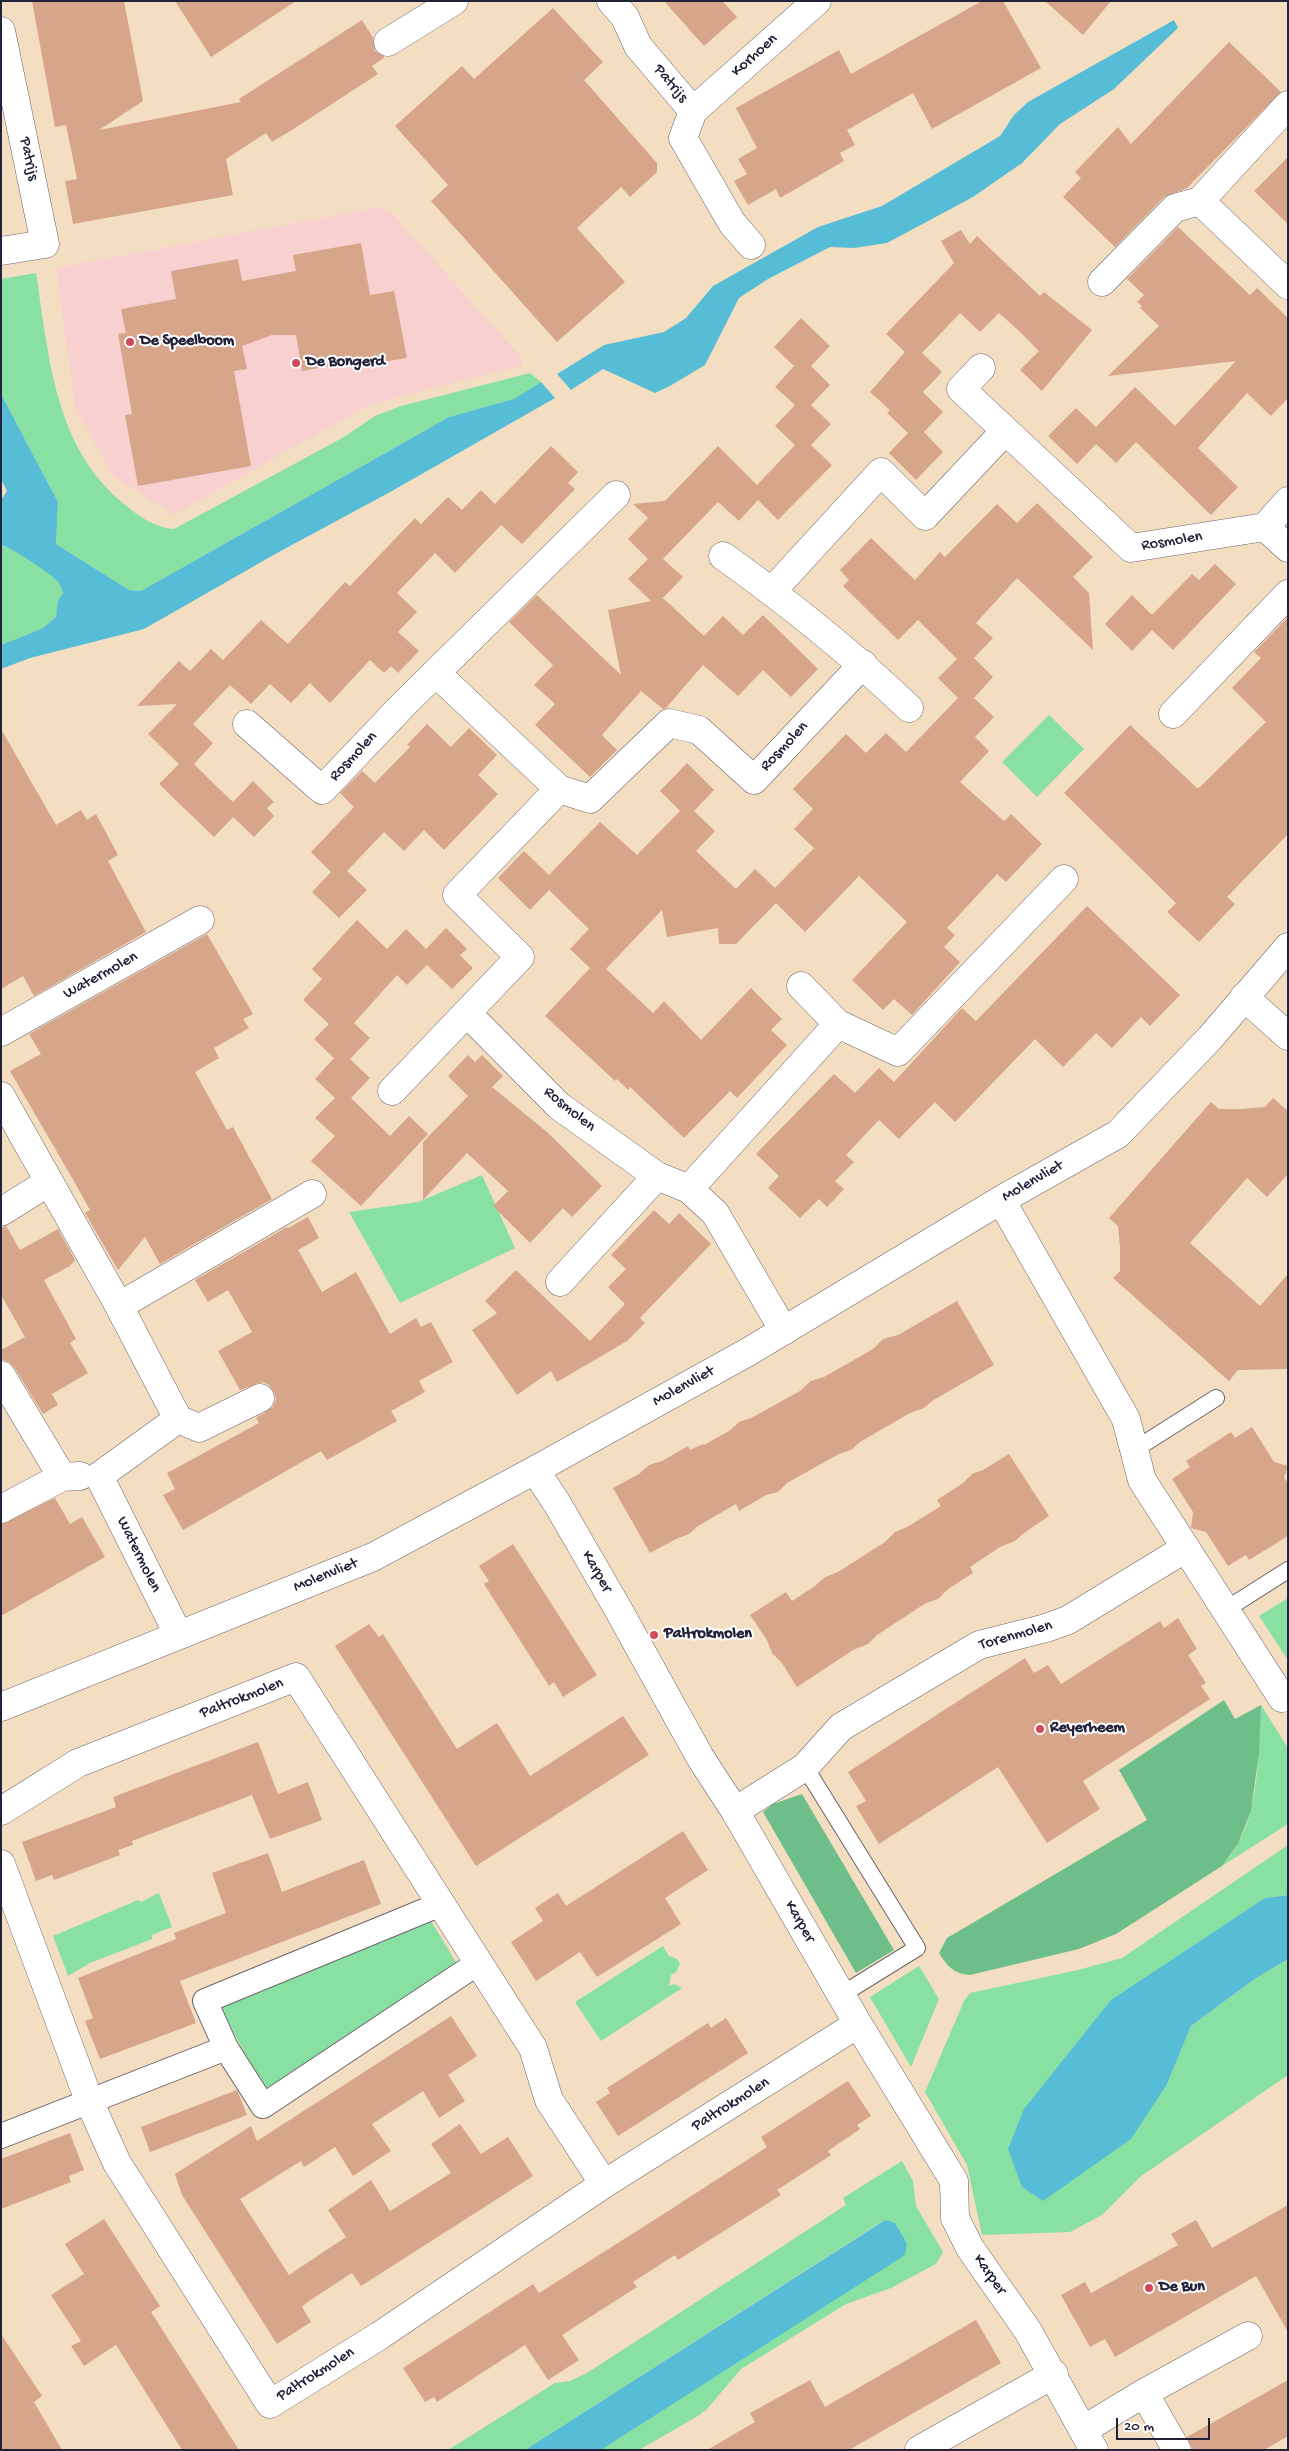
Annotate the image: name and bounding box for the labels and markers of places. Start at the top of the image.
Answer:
place label: De Speelboom [140,332,234,352]
marker: De Speelboom [124,336,136,348]
place label: De Bongerd [306,353,385,373]
marker: De Bongerd [290,357,302,369]
place label: Paltrokmolen [664,1625,752,1645]
marker: Paltrokmolen [648,1629,660,1641]
place label: Reyerheem [1050,1719,1125,1739]
marker: Reyerheem [1034,1723,1046,1735]
place label: De Bun [1159,2278,1205,2298]
marker: De Bun [1143,2282,1155,2294]

